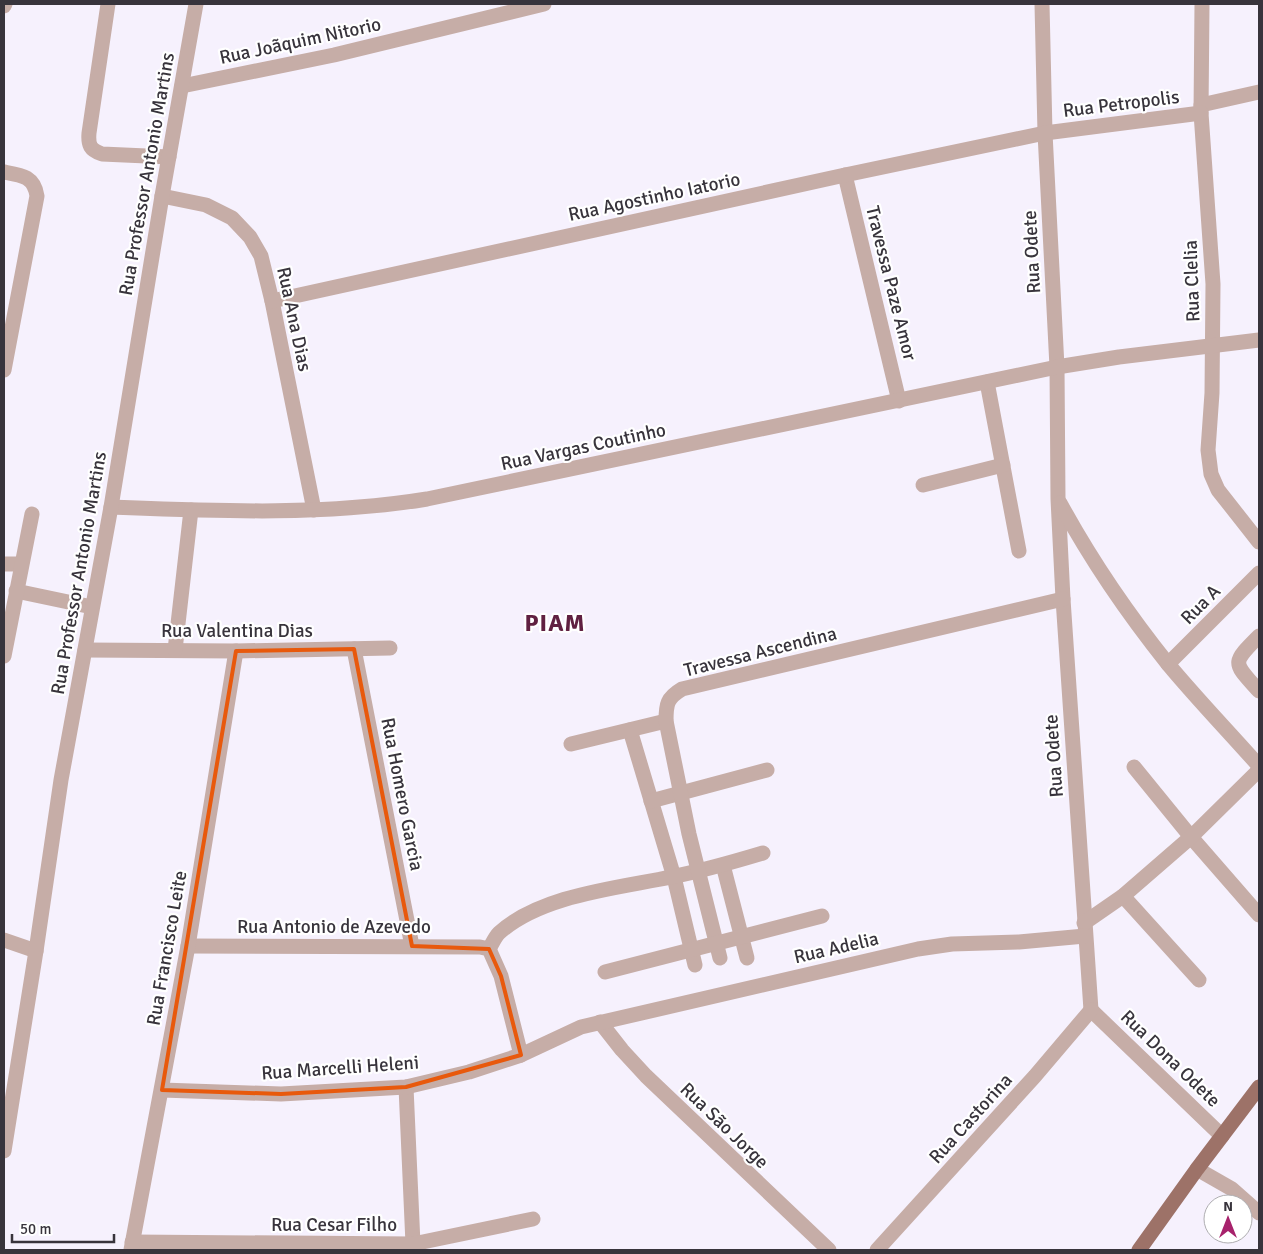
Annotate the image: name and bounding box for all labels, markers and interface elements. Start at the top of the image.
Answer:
street label: Rua Joãquim Nitorio [217,12,383,70]
street label: Rua Professor Antonio Martins [114,51,180,298]
street label: Rua Petropolis [1062,85,1181,123]
street label: Rua Agostinho Iatorio [566,167,743,227]
street label: Travessa Paze Amor [860,203,922,363]
street label: Rua Odete [1018,210,1046,294]
street label: Rua Clelia [1179,240,1205,322]
street label: Rua Ana Dias [271,265,317,374]
street label: Rua Vargas Coutinho [498,418,668,476]
street label: Rua Professor Antonio Martins [46,450,112,697]
street label: Rua A [1176,579,1226,630]
district label: PIAM [524,608,586,638]
street label: Rua Valentina Dias [161,619,313,643]
street label: Travessa Ascendina [681,621,839,683]
street label: Rua Odete [1039,714,1069,798]
street label: Rua Homero Garcia [375,716,429,873]
street label: Rua Francisco Leite [142,869,192,1028]
street label: Rua Antonio de Azevedo [237,915,431,939]
street label: Rua Adelia [791,927,881,969]
street label: Rua Dona Odete [1115,1005,1225,1112]
street label: Rua Marcelli Heleni [260,1051,420,1085]
street label: Rua Castorina [924,1069,1018,1169]
street label: Rua São Jorge [675,1077,774,1174]
north arrow [1203,1194,1253,1244]
text: N [1223,1198,1233,1215]
scale bar [12,1212,115,1244]
street label: Rua Cesar Filho [271,1213,397,1237]
text: 50 m [20,1220,51,1238]

